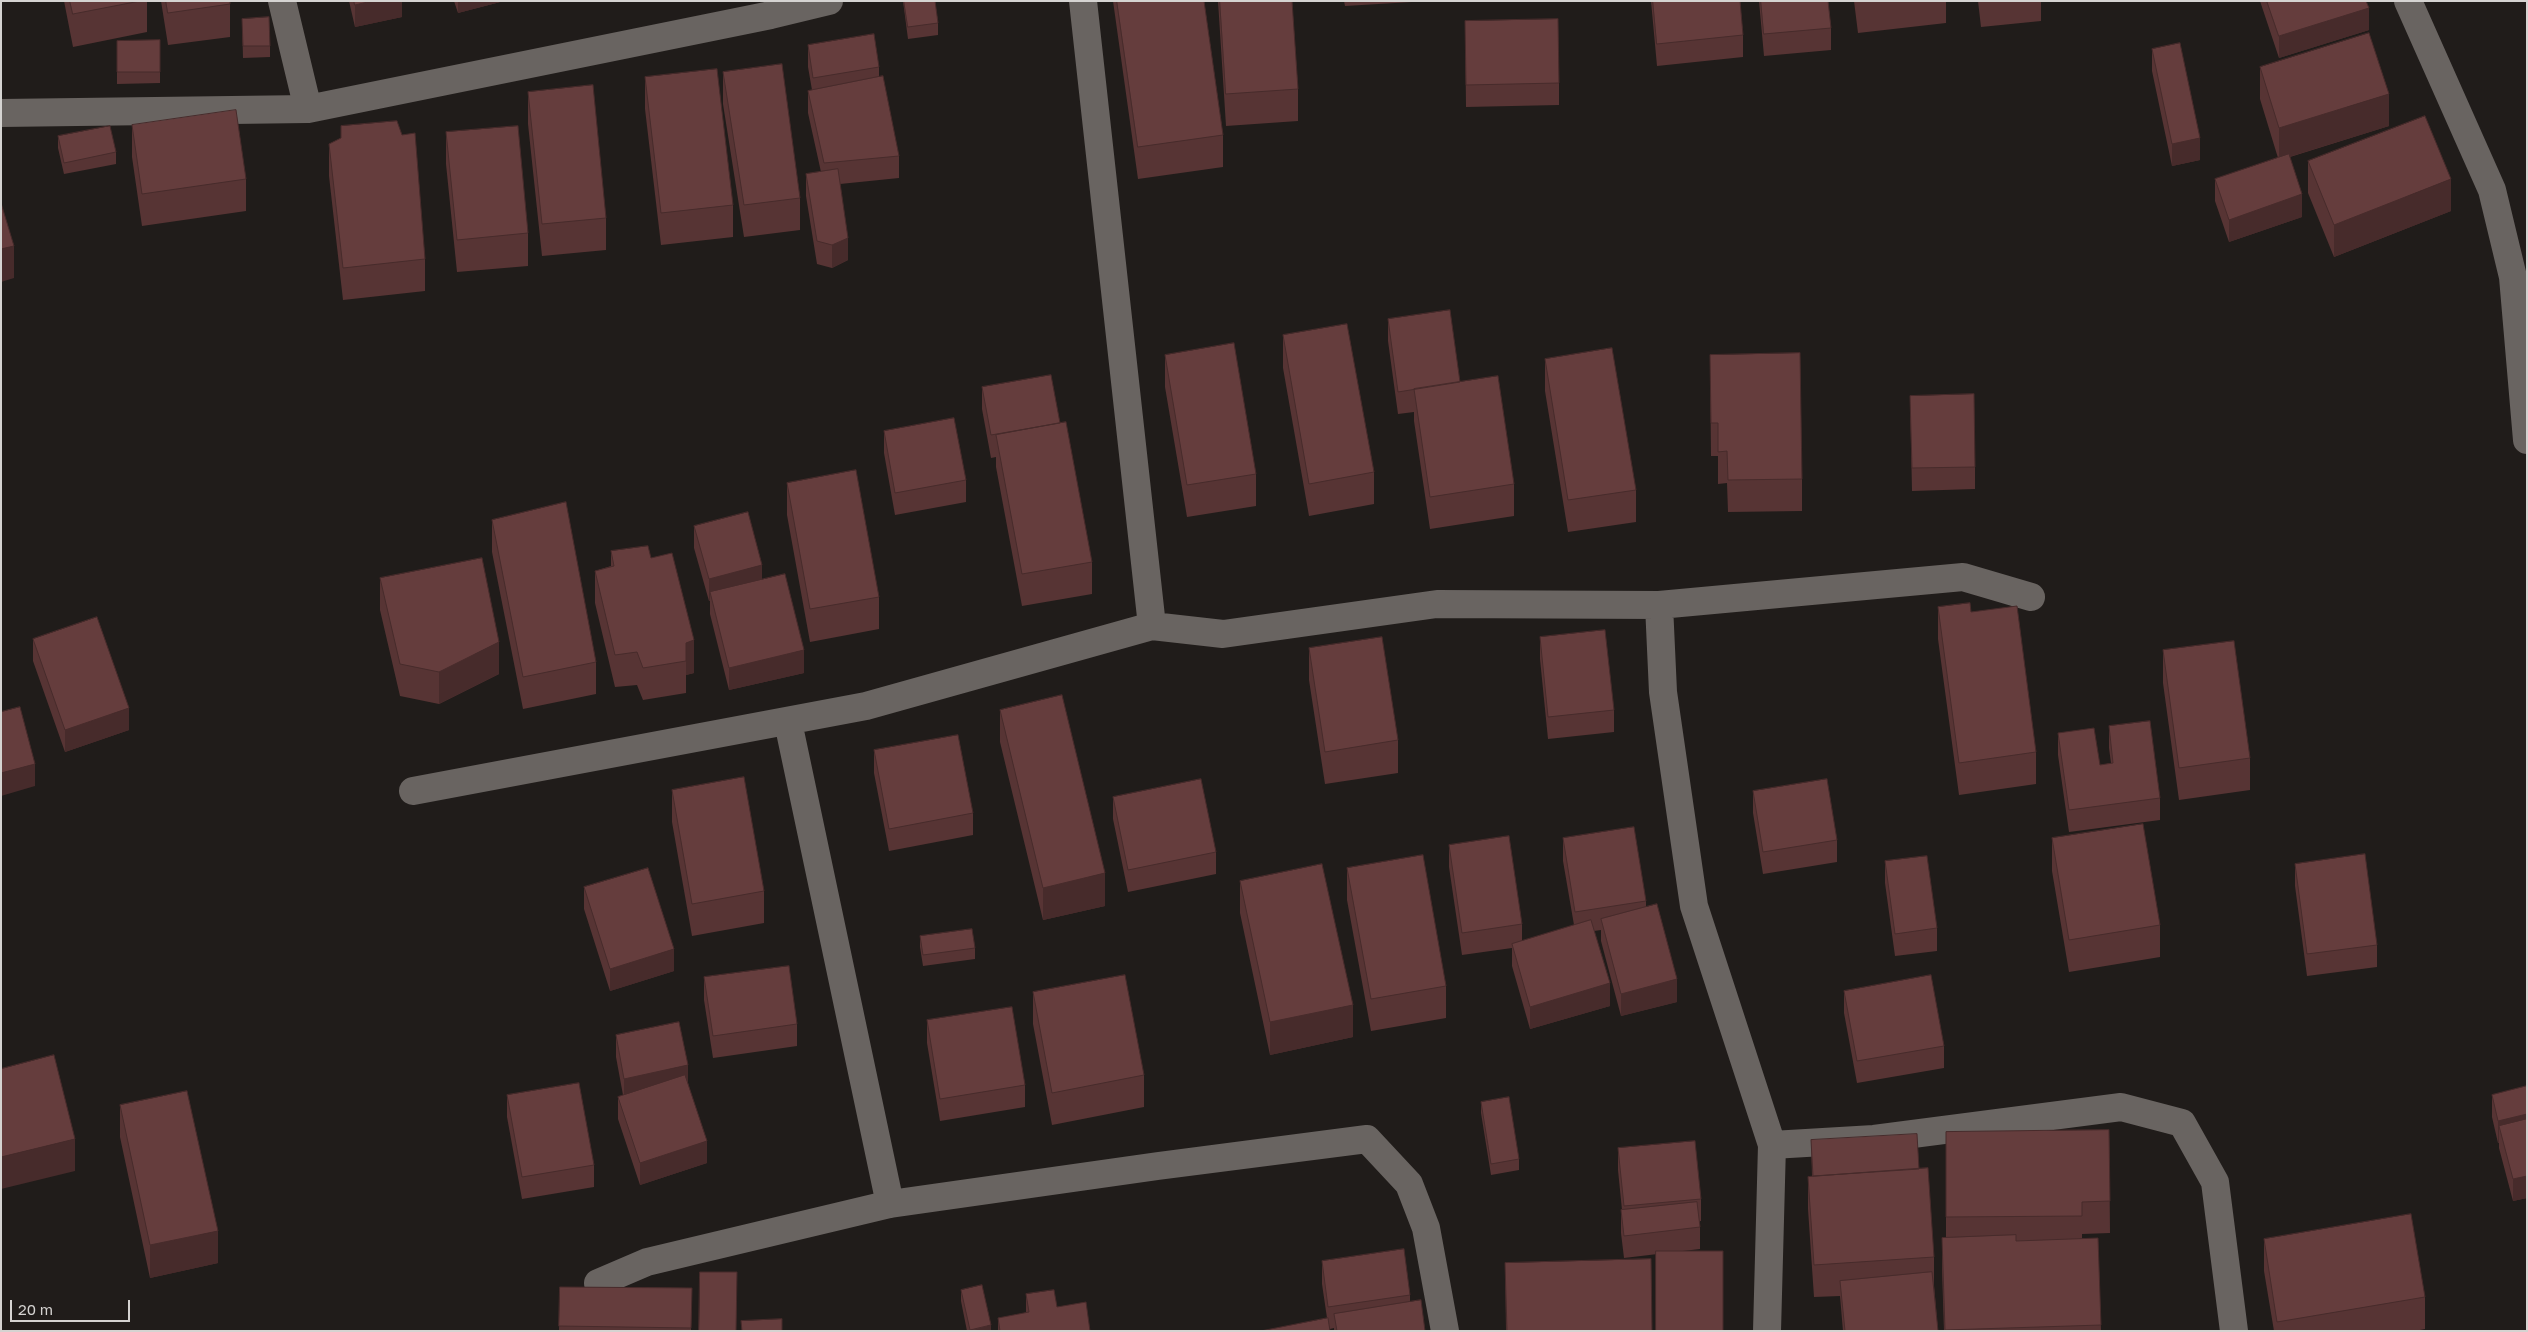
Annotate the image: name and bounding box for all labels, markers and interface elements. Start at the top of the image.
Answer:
scale bar [12,1290,132,1322]
text: 20 m [18,1300,53,1318]

